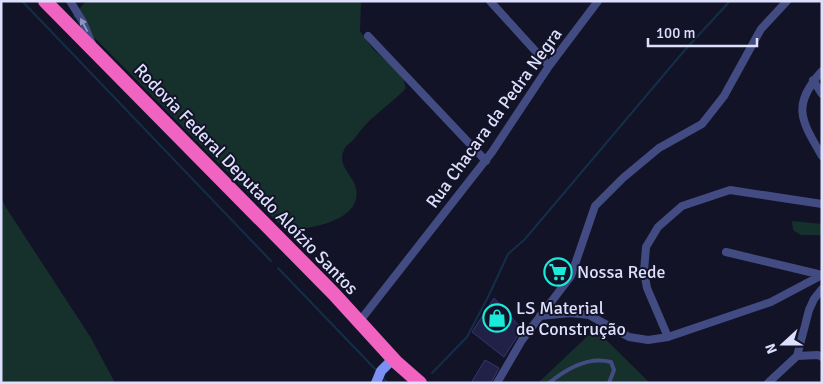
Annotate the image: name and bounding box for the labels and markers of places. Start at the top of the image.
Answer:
supermarket icon: Nossa Rede [543,257,573,287]
place label: Nossa Rede [577,261,666,283]
place label: LS Material de Construção [516,297,626,340]
shop icon: LS Material de Construção [482,303,512,333]

